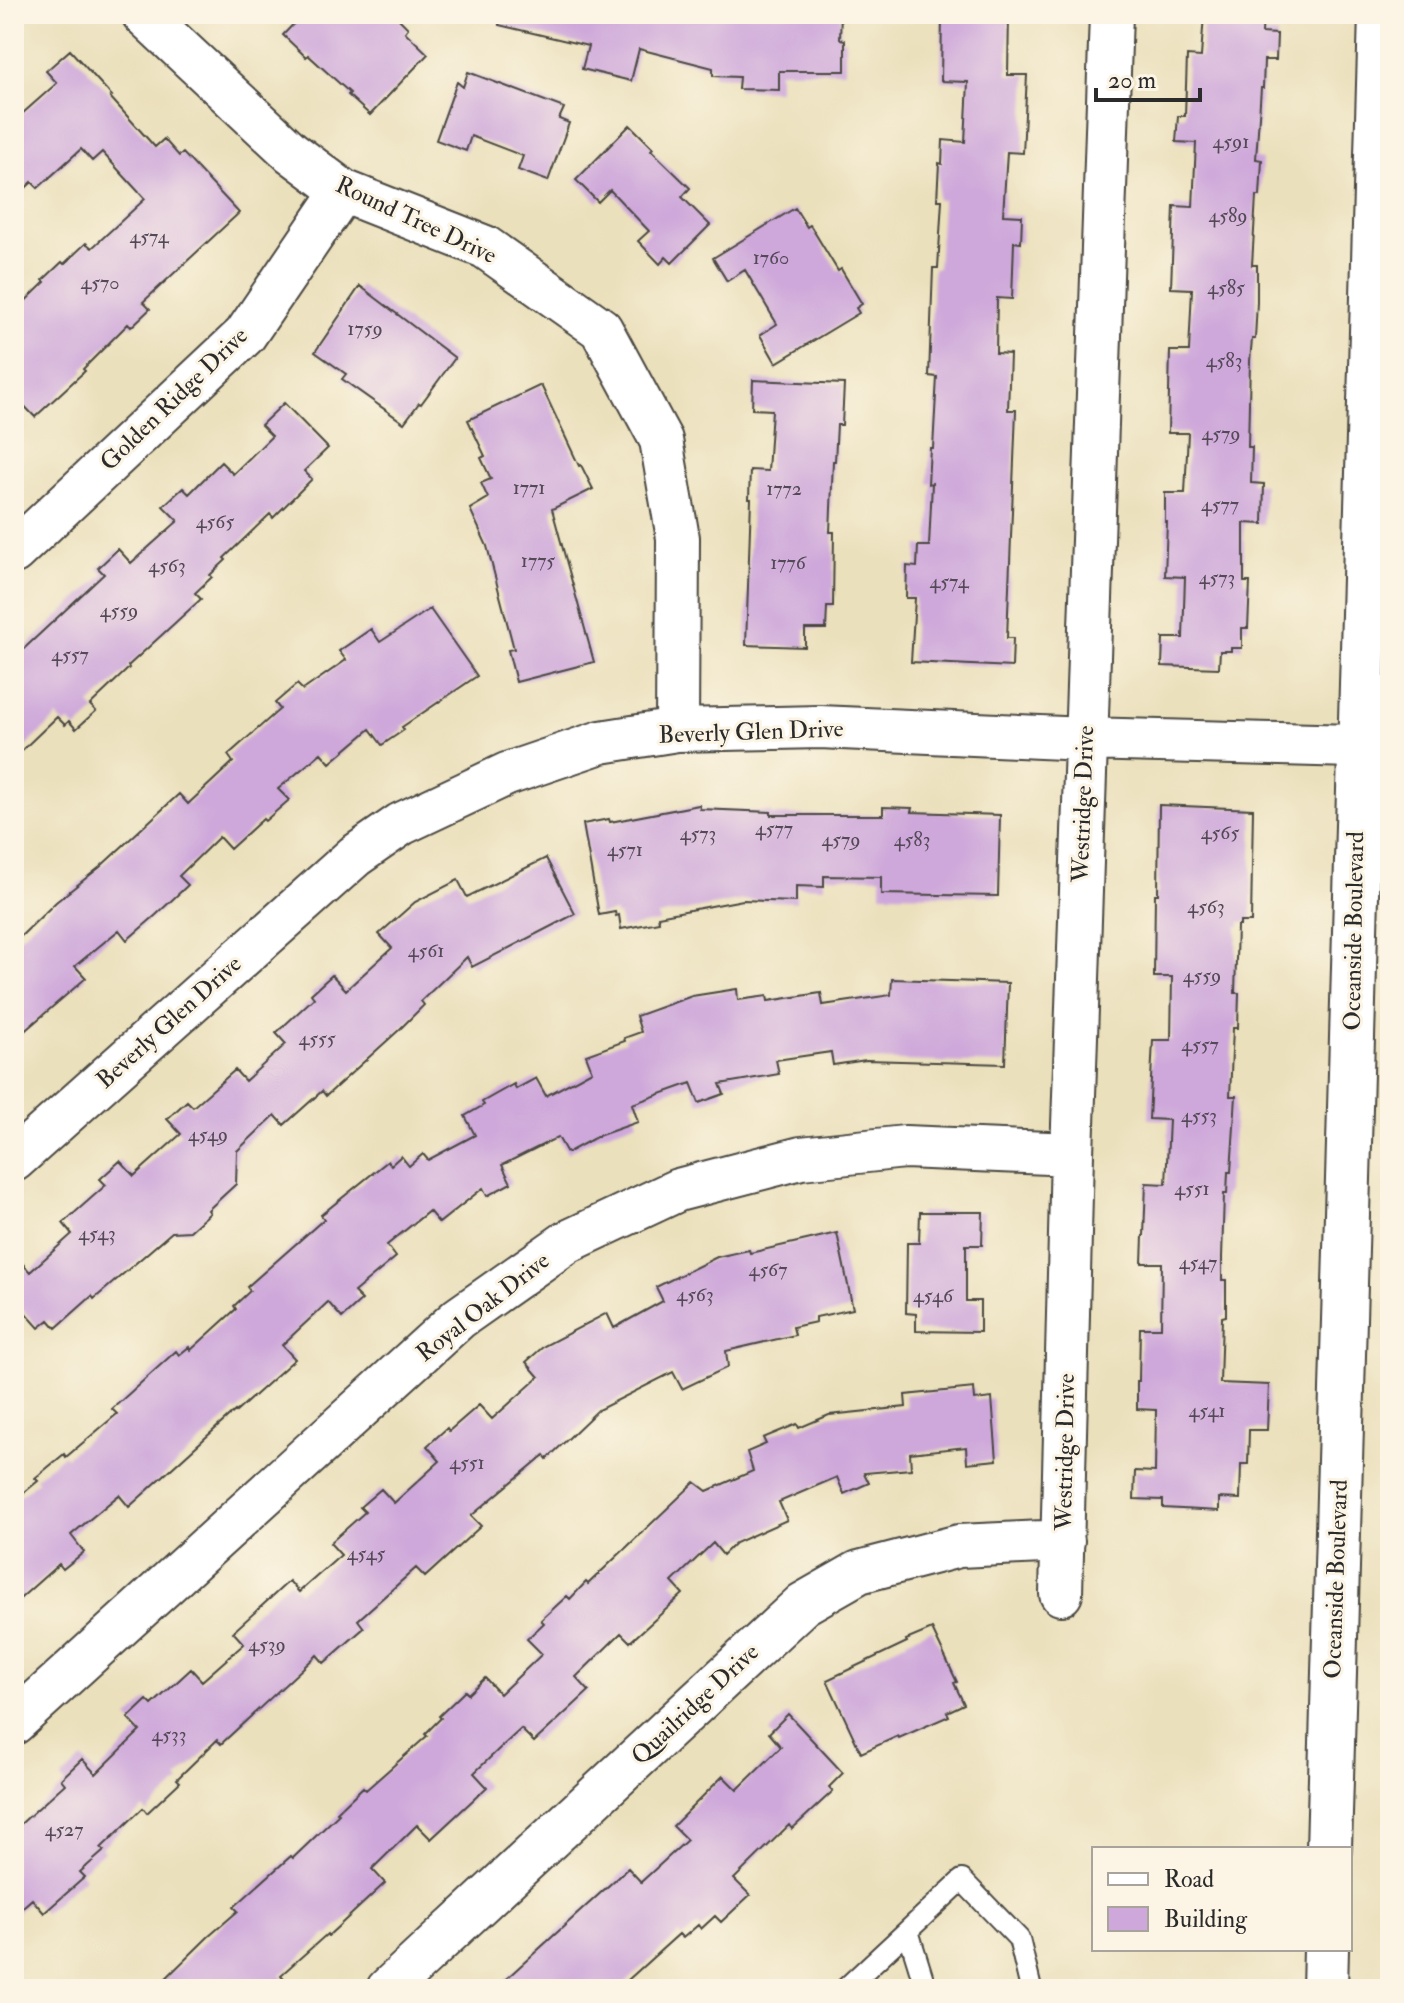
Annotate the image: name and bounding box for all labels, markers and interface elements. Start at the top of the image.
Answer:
scale bar [1096,52,1200,102]
text: 20 m [1108,65,1157,96]
house number: 4591 [1213,129,1249,154]
street label: Round Tree Drive [330,169,502,271]
house number: 4589 [1208,203,1248,228]
house number: 4574 [130,224,170,249]
house number: 1760 [753,245,789,270]
house number: 4570 [81,270,119,295]
house number: 4585 [1207,275,1245,300]
house number: 1759 [347,316,383,341]
street label: Golden Ridge Drive [93,320,255,478]
house number: 4583 [1206,348,1242,373]
house number: 4579 [1202,421,1241,446]
house number: 1771 [513,475,545,500]
house number: 1772 [766,476,802,501]
house number: 4577 [1201,492,1239,517]
house number: 4565 [196,509,234,534]
house number: 1775 [521,548,555,573]
house number: 1776 [770,550,807,575]
house number: 4563 [148,553,186,578]
house number: 4573 [1199,565,1235,590]
house number: 4574 [930,569,970,594]
house number: 4559 [100,598,138,623]
house number: 4557 [51,642,89,667]
street label: Beverly Glen Drive [658,713,844,751]
street label: Westridge Drive [1065,725,1101,884]
house number: 4577 [755,816,793,841]
house number: 4565 [1201,820,1239,845]
house number: 4573 [680,821,716,846]
house number: 4579 [822,827,861,852]
house number: 4583 [894,827,930,852]
street label: Oceanside Boulevard [1337,831,1371,1031]
house number: 4571 [607,837,643,862]
house number: 4563 [1187,894,1225,919]
house number: 4561 [408,938,444,963]
street label: Beverly Glen Drive [90,949,248,1095]
house number: 4559 [1183,963,1221,988]
house number: 4555 [298,1026,336,1051]
house number: 4557 [1181,1032,1219,1057]
house number: 4553 [1181,1103,1217,1128]
house number: 4549 [188,1122,228,1147]
house number: 4551 [1174,1176,1210,1201]
house number: 4543 [78,1221,116,1246]
street label: Royal Oak Drive [410,1245,556,1369]
house number: 4547 [1179,1250,1217,1275]
house number: 4567 [749,1257,787,1282]
house number: 4563 [676,1282,714,1307]
house number: 4546 [913,1283,954,1308]
street label: Westridge Drive [1048,1373,1082,1532]
house number: 4541 [1189,1398,1225,1423]
house number: 4551 [449,1450,485,1475]
street label: Oceanside Boulevard [1317,1479,1355,1679]
house number: 4545 [347,1541,386,1566]
house number: 4539 [248,1632,286,1657]
street label: Quailridge Drive [624,1637,766,1771]
house number: 4533 [152,1722,186,1747]
house number: 4527 [45,1817,83,1842]
legend [1092,1847,1352,1951]
text: Road [1164,1864,1214,1895]
text: Building [1164,1904,1248,1935]

